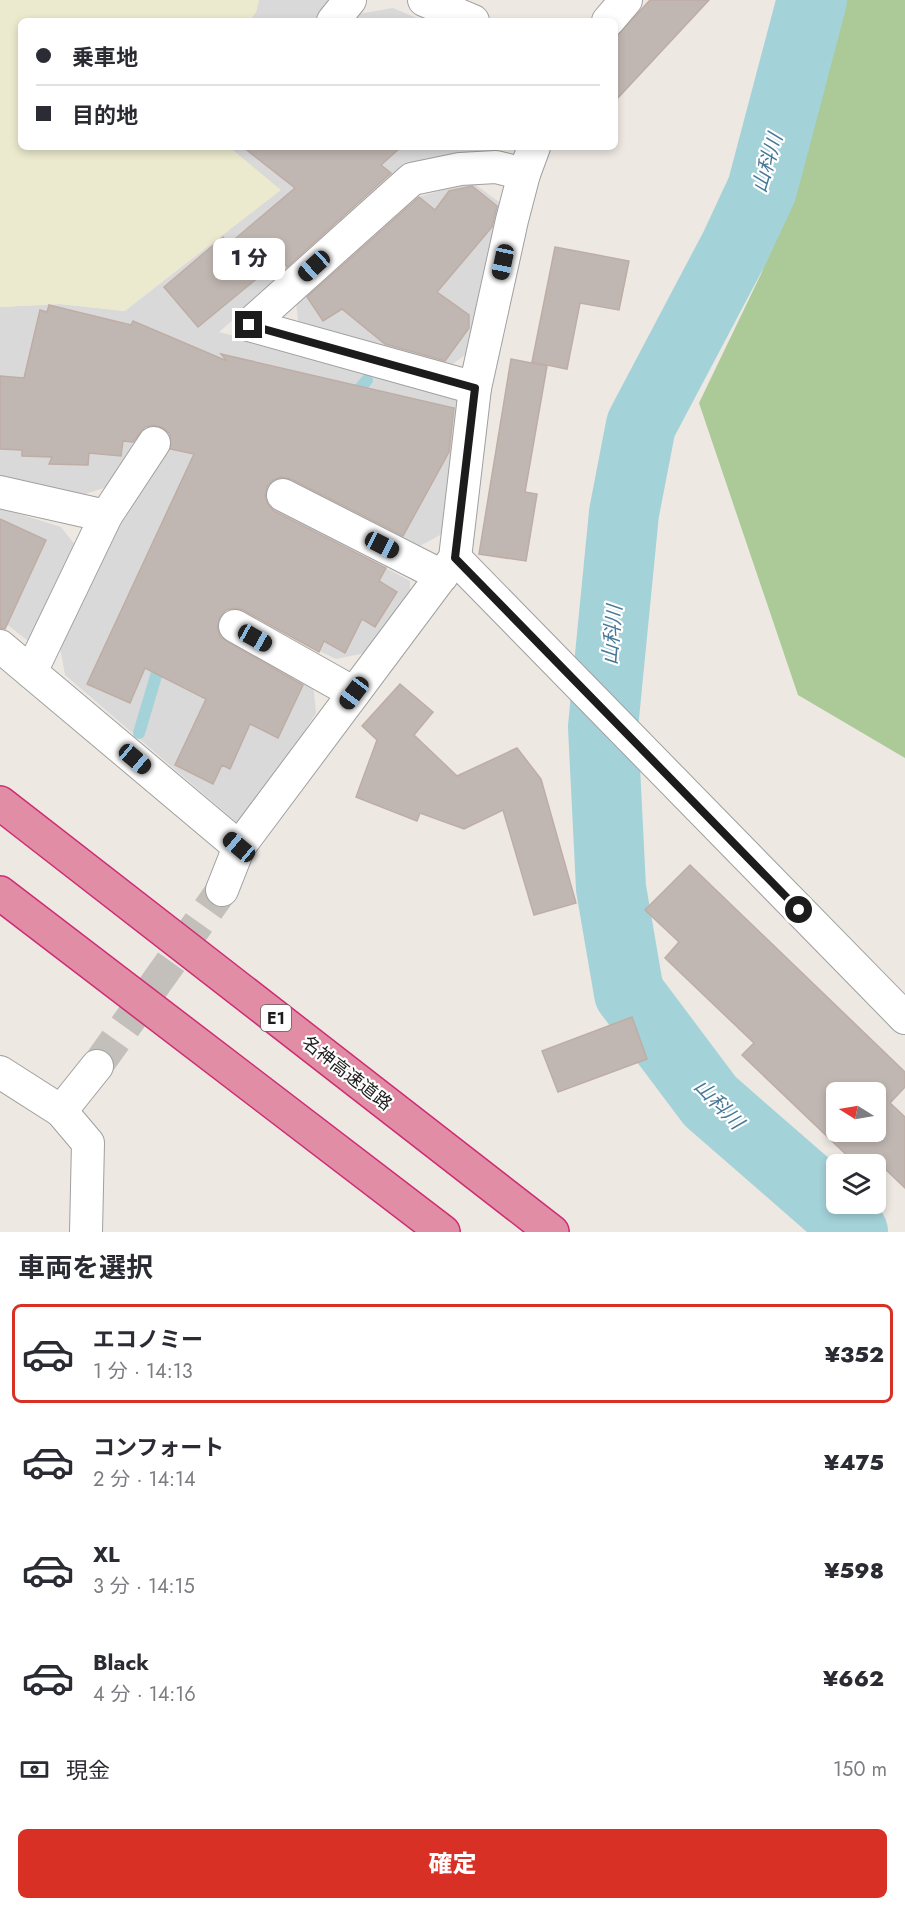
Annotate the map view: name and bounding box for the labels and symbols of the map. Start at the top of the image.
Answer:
water label: 山科川 [745,128,791,196]
callout: 1 分 [213,238,285,280]
car [490,243,516,281]
car [295,247,333,285]
route end [235,311,262,338]
car [362,529,402,561]
water label: 山科川 [595,602,630,666]
car [235,621,275,655]
car [336,673,372,713]
car [115,741,155,777]
car [219,829,259,865]
route start [785,896,812,923]
road number: E1 [261,1005,291,1031]
street label: 名神高速道路 [296,1030,398,1116]
water label: 山科川 [687,1073,751,1137]
north arrow [826,1082,886,1142]

